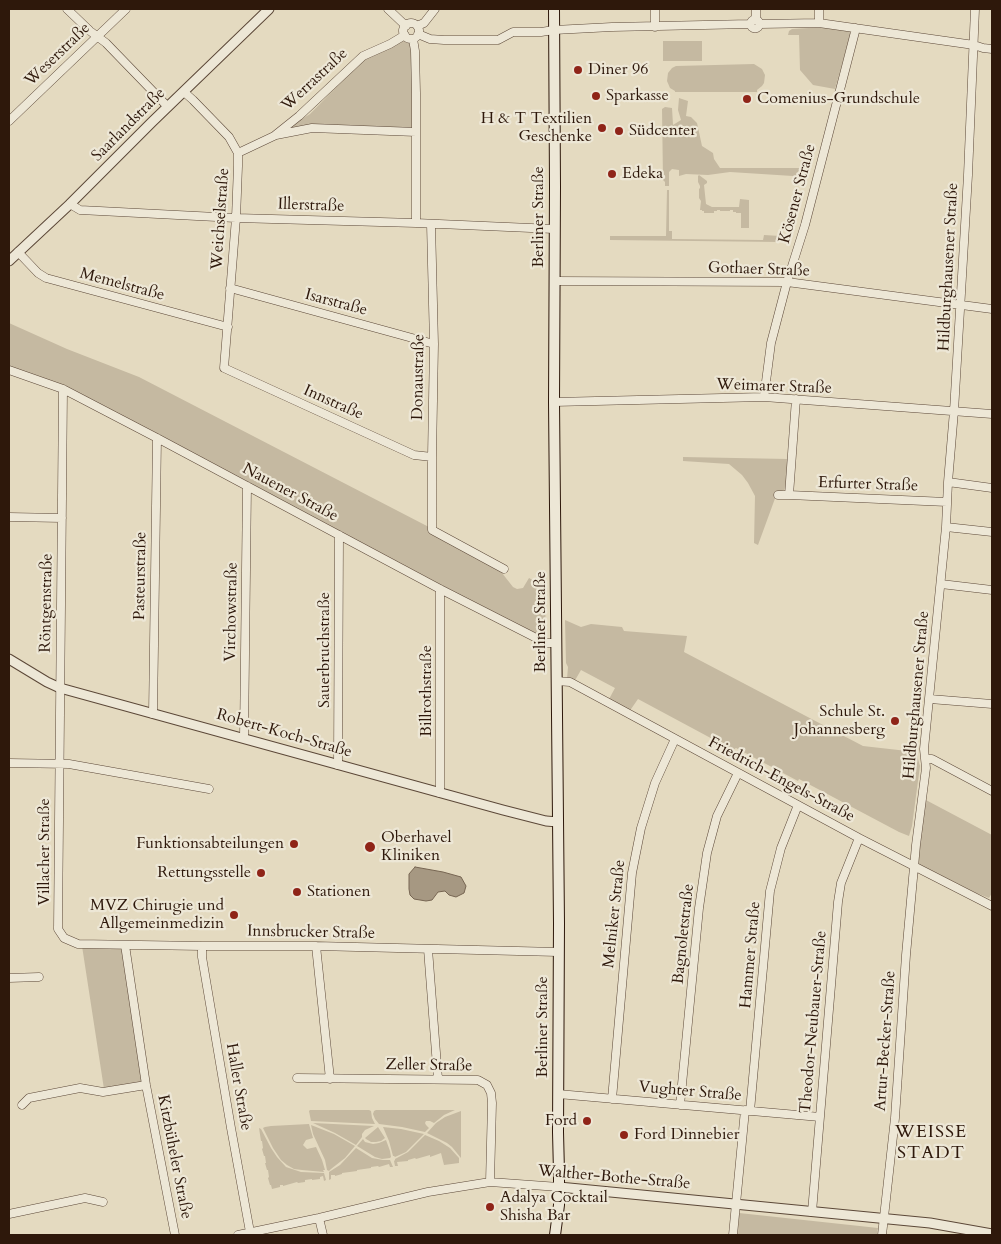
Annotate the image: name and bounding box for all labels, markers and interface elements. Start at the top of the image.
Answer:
street label: Weserstraße [21,19,95,91]
street label: Werrastraße [278,45,352,115]
place label: Diner 96 [588,60,648,80]
marker: Diner 96 [572,64,584,76]
street label: Saarlandstraße [88,84,170,166]
place label: Sparkasse [606,86,669,106]
place label: Comenius-Grundschule [757,89,920,109]
marker: Sparkasse [590,90,602,102]
marker: Comenius-Grundschule [741,93,753,105]
place label: H & T Textilien Geschenke [481,109,592,147]
place label: Südcenter [629,121,696,141]
marker: H & T Textilien Geschenke [596,122,608,134]
marker: Südcenter [613,125,625,137]
street label: Kösener Straße [775,142,821,246]
place label: Edeka [622,164,663,184]
street label: Berliner Straße [529,166,549,268]
street label: Weichselstraße [208,167,234,271]
marker: Edeka [606,168,618,180]
street label: Hildburghausener Straße [935,182,963,352]
street label: Illerstraße [277,195,345,217]
street label: Gothaer Straße [708,259,810,281]
street label: Memelstraße [77,264,167,306]
street label: Isarstraße [303,286,369,320]
street label: Donaustraße [409,334,429,420]
street label: Weimarer Straße [716,375,832,399]
street label: Innstraße [300,381,366,425]
street label: Nauener Straße [239,460,341,526]
street label: Erfurter Straße [818,474,918,496]
street label: Pasteurstraße [131,532,151,620]
street label: Röntgenstraße [37,553,57,653]
street label: Virchowstraße [222,562,242,662]
street label: Berliner Straße [531,571,551,673]
street label: Sauerbruchstraße [315,592,335,708]
street label: Hildburghausener Straße [900,610,934,780]
street label: Billrothstraße [417,645,437,737]
place label: Schule St. Johannesberg [794,702,885,740]
street label: Robert-Koch-Straße [214,705,354,763]
marker: Schule St. Johannesberg [889,715,901,727]
street label: Friedrich-Engels-Straße [704,733,858,827]
street label: Villacher Straße [35,798,55,906]
place label: Oberhavel Kliniken [381,828,452,866]
place label: Funktionsabteilungen [136,834,284,854]
marker: Funktionsabteilungen [288,838,300,850]
marker: Oberhavel Kliniken [363,840,377,854]
street label: Melniker Straße [600,859,630,969]
place label: Rettungsstelle [157,863,251,883]
marker: Rettungsstelle [255,867,267,879]
place label: Stationen [307,882,371,902]
street label: Bagnoletstraße [669,883,699,985]
marker: Stationen [291,886,303,898]
place label: MVZ Chirugie und Allgemeinmedizin [90,896,224,934]
street label: Hammer Straße [737,901,765,1009]
marker: MVZ Chirugie und Allgemeinmedizin [228,909,240,921]
street label: Innsbrucker Straße [247,922,375,944]
street label: Theodor-Neubauer-Straße [796,930,832,1114]
street label: Artur-Becker-Straße [872,970,900,1112]
street label: Berliner Straße [533,976,553,1078]
street label: Haller Straße [221,1042,255,1132]
street label: Zeller Straße [385,1056,473,1076]
street label: Vughter Straße [638,1078,742,1106]
street label: Kitzbüheler Straße [153,1093,195,1221]
place label: Ford [545,1111,577,1131]
marker: Ford [581,1115,593,1127]
district label: WEISSE STADT [894,1122,968,1164]
place label: Ford Dinnebier [634,1125,740,1145]
marker: Ford Dinnebier [618,1129,630,1141]
street label: Walther-Bothe-Straße [537,1162,691,1194]
place label: Adalya Cocktail Shisha Bar [500,1188,608,1226]
marker: Adalya Cocktail Shisha Bar [484,1201,496,1213]

